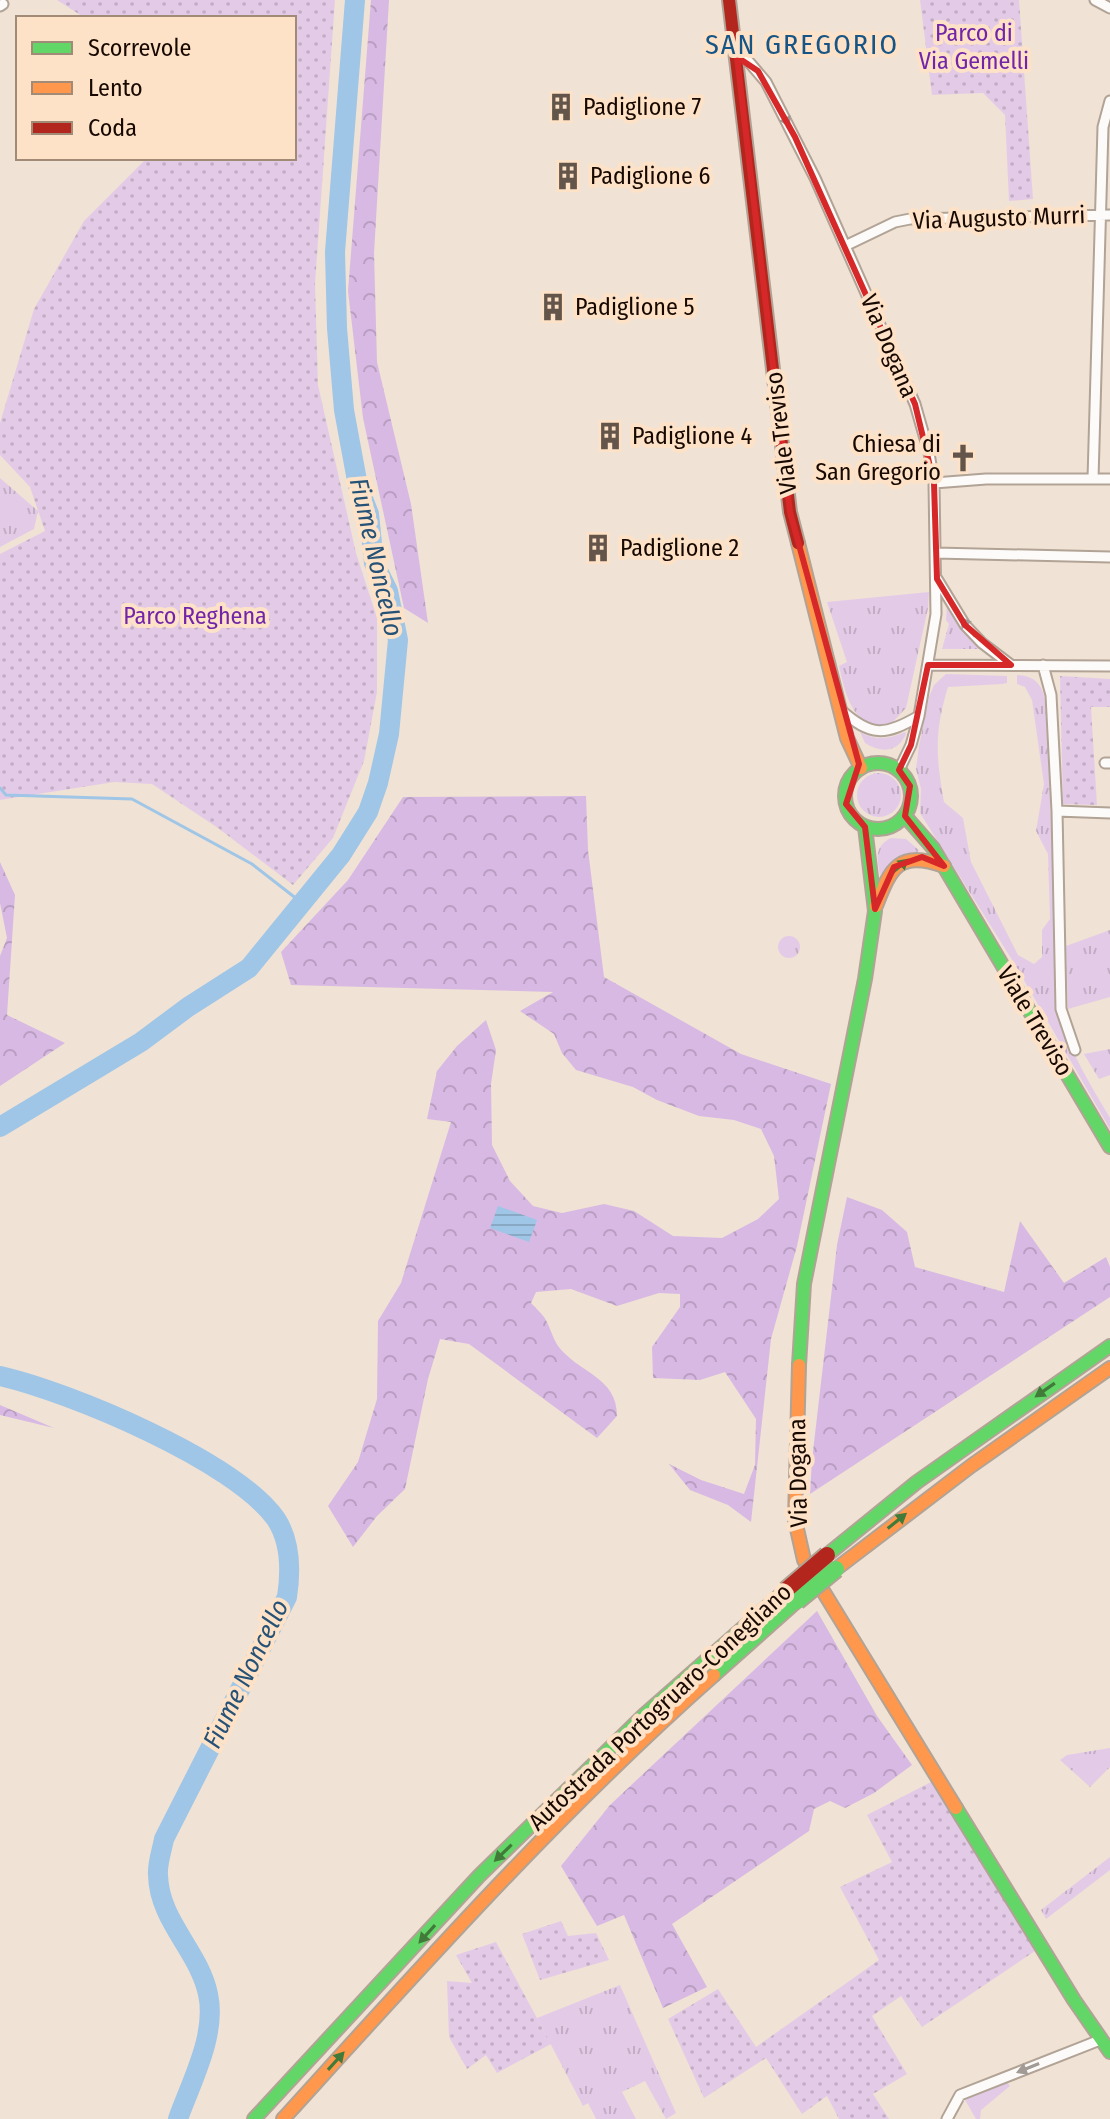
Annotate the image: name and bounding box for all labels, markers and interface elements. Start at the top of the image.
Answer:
legend [16,16,296,160]
park label: Parco di Via Gemelli [919,19,1029,75]
district label: SAN GREGORIO [705,28,899,61]
text: Scorrevole [88,34,191,62]
text: Lento [88,74,143,102]
building icon: Padiglione 7 [546,92,576,122]
place label: Padiglione 7 [583,93,701,121]
one-way arrow [777,105,790,128]
text: Coda [88,114,137,142]
building icon: Padiglione 6 [553,161,583,191]
place label: Padiglione 6 [590,162,710,190]
street label: Via Augusto Murri [912,201,1086,235]
street label: Via Dogana [855,290,923,402]
building icon: Padiglione 5 [538,292,568,322]
place label: Padiglione 5 [575,293,694,321]
street label: Viale Treviso [760,370,802,496]
building icon: Padiglione 4 [595,421,625,451]
place label: Padiglione 4 [632,422,752,450]
place label: Chiesa di San Gregorio [815,430,941,486]
church icon: Chiesa di San Gregorio [948,443,978,473]
water label: Fiume Noncello [343,475,409,639]
building icon: Padiglione 2 [583,533,613,563]
place label: Padiglione 2 [620,534,739,562]
park label: Parco Reghena [123,602,267,630]
one-way arrow [961,617,977,637]
one-way arrow [889,858,909,876]
street label: Viale Treviso [991,961,1079,1081]
one-way arrow [1035,1382,1056,1397]
street label: Via Dogana [783,1418,813,1528]
one-way arrow [887,1513,907,1529]
street label: Autostrada Portogruaro-Conegliano [523,1578,797,1836]
water label: Fiume Noncello [197,1595,295,1753]
one-way arrow [494,1843,513,1861]
one-way arrow [418,1925,436,1944]
one-way arrow [326,2052,344,2071]
one-way arrow [1016,2062,1040,2075]

